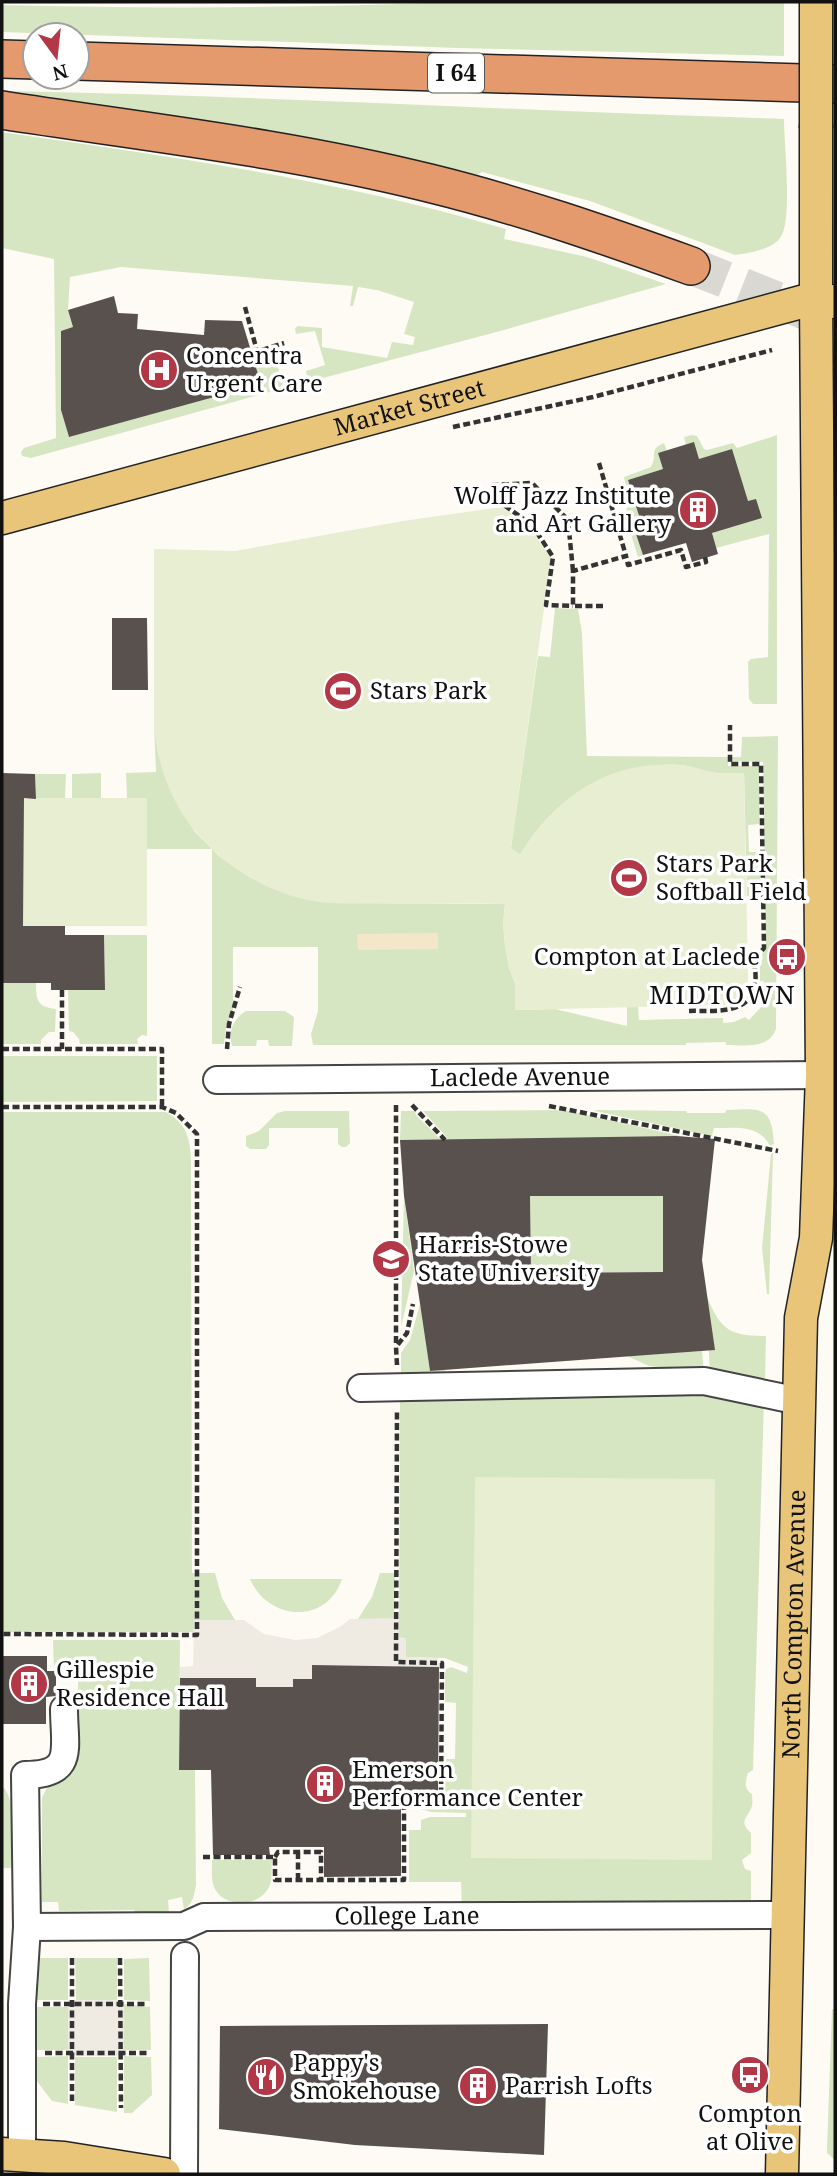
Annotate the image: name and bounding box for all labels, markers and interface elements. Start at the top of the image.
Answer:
north arrow [21,21,91,91]
road number: I 64 [428,54,484,92]
text: N [50,58,71,87]
place label: Concentra Urgent Care [186,338,323,399]
hospital icon: Concentra Urgent Care [138,349,180,391]
street label: Market Street [330,370,488,443]
place label: Wolff Jazz Institute and Art Gallery [454,478,671,539]
building icon: Wolff Jazz Institute and Art Gallery [677,489,719,531]
sports icon: Stars Park [322,670,364,712]
place label: Stars Park [370,673,488,706]
place label: Stars Park Softball Field [656,846,807,907]
sports icon: Stars Park Softball Field [608,857,650,899]
bus stop icon: Compton at Laclede [766,936,808,978]
place label: Compton at Laclede [534,939,760,972]
district label: MIDTOWN [649,976,797,1012]
street label: Laclede Avenue [430,1059,610,1093]
place label: Harris-Stowe State University [418,1227,600,1288]
school or university icon: Harris-Stowe State University [370,1238,412,1280]
street label: North Compton Avenue [773,1489,812,1759]
place label: Gillespie Residence Hall [56,1652,225,1713]
building icon: Gillespie Residence Hall [8,1663,50,1705]
place label: Emerson Performance Center [352,1752,583,1813]
building icon: Emerson Performance Center [304,1763,346,1805]
street label: College Lane [334,1898,480,1932]
place label: Pappy's Smokehouse [293,2045,437,2106]
bus stop icon: Compton at Olive [729,2054,771,2096]
restaurant icon: Pappy's Smokehouse [245,2056,287,2098]
building icon: Parrish Lofts [457,2065,499,2107]
place label: Parrish Lofts [505,2068,653,2101]
place label: Compton at Olive [698,2096,802,2157]

